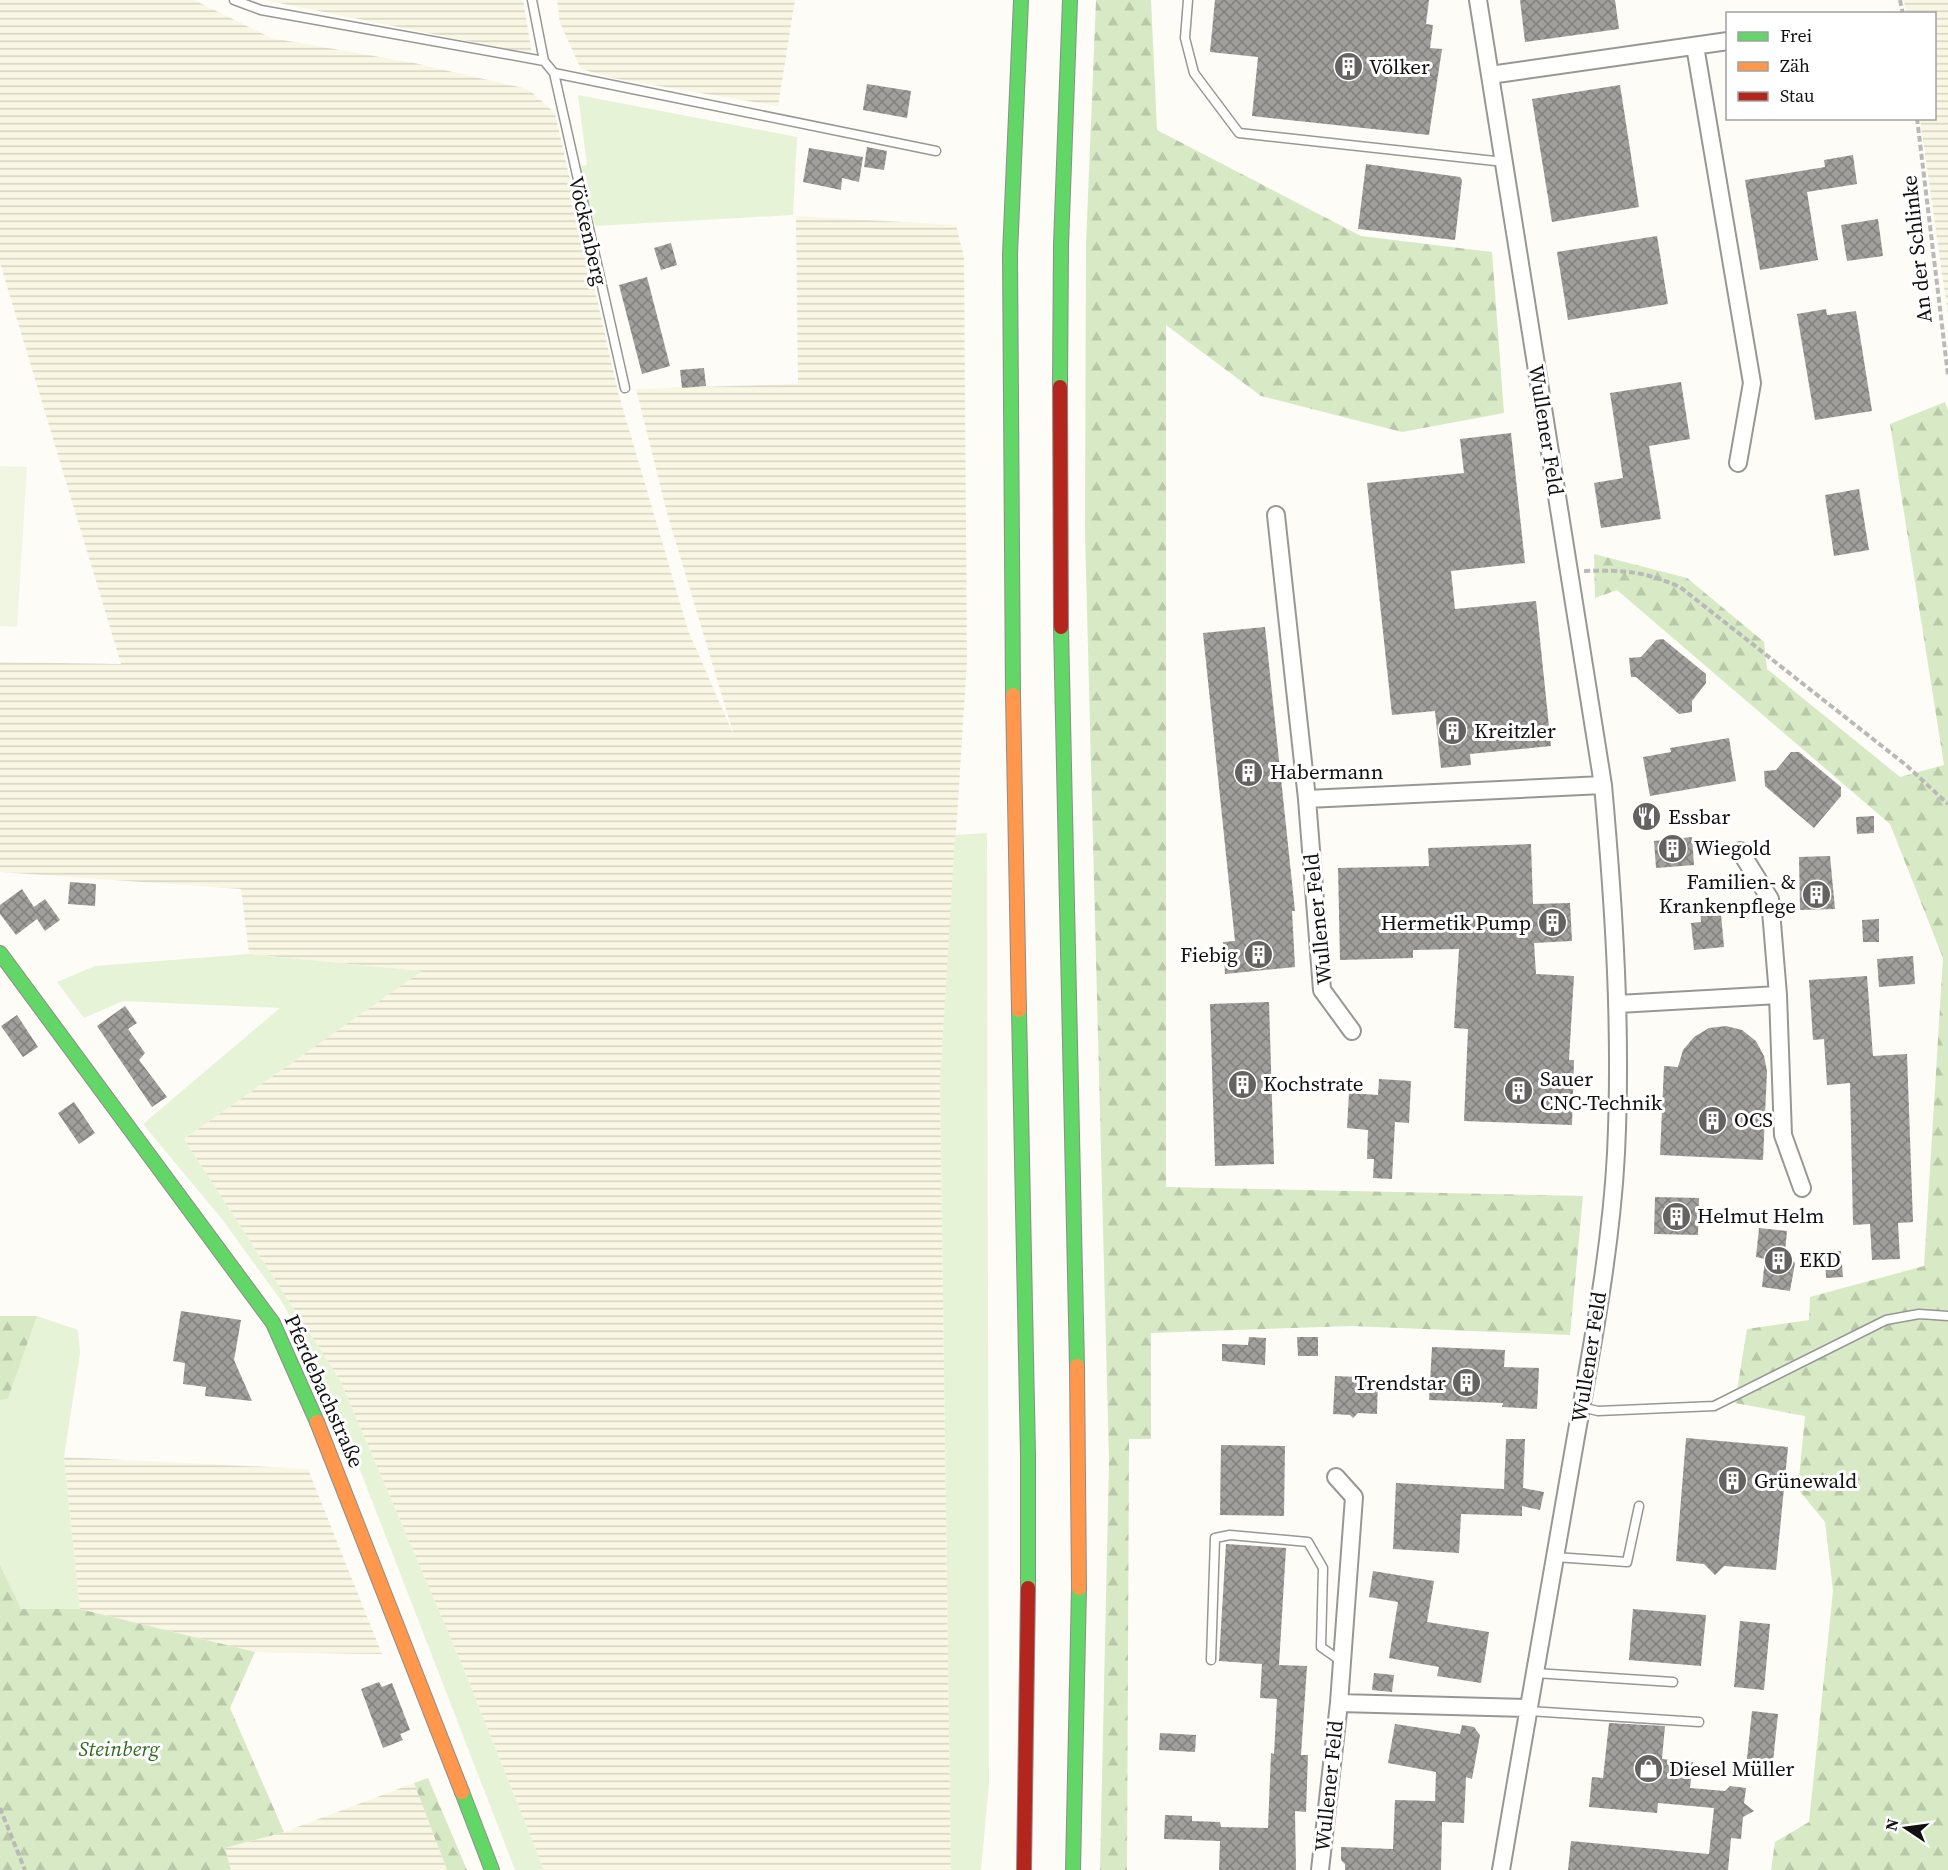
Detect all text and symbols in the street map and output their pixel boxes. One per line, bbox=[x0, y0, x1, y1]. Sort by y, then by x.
legend bbox=[1726, 12, 1936, 120]
text: Frei bbox=[1780, 23, 1812, 48]
building icon: Völker bbox=[1332, 51, 1364, 83]
place label: Völker bbox=[1369, 52, 1430, 81]
text: Zäh bbox=[1780, 53, 1810, 78]
text: Stau bbox=[1780, 83, 1815, 108]
street label: Vöckenberg bbox=[562, 174, 615, 288]
street label: An der Schlinke bbox=[1894, 174, 1939, 324]
street label: Wullener Feld bbox=[1522, 363, 1571, 497]
building icon: Kreitzler bbox=[1437, 715, 1469, 747]
place label: Kreitzler bbox=[1474, 716, 1556, 745]
building icon: Habermann bbox=[1233, 756, 1265, 788]
place label: Habermann bbox=[1270, 757, 1384, 786]
restaurant icon: Essbar bbox=[1631, 801, 1663, 833]
place label: Essbar bbox=[1668, 802, 1730, 831]
building icon: Wiegold bbox=[1657, 832, 1689, 864]
place label: Wiegold bbox=[1694, 833, 1771, 862]
street label: Wullener Feld bbox=[1296, 852, 1339, 986]
place label: Familien- & Krankenpflege bbox=[1659, 867, 1796, 920]
building icon: Familien- & Krankenpflege bbox=[1801, 878, 1833, 910]
building icon: Hermetik Pump bbox=[1536, 907, 1568, 939]
place label: Hermetik Pump bbox=[1381, 908, 1531, 937]
building icon: Fiebig bbox=[1243, 939, 1275, 971]
place label: Fiebig bbox=[1180, 940, 1238, 969]
place label: Sauer CNC-Technik bbox=[1540, 1064, 1663, 1117]
building icon: Kochstrate bbox=[1226, 1068, 1258, 1100]
place label: Kochstrate bbox=[1263, 1069, 1364, 1098]
building icon: Sauer CNC-Technik bbox=[1503, 1075, 1535, 1107]
building icon: OCS bbox=[1697, 1104, 1729, 1136]
place label: OCS bbox=[1734, 1105, 1773, 1134]
building icon: Helmut Helm bbox=[1660, 1200, 1692, 1232]
place label: Helmut Helm bbox=[1697, 1201, 1825, 1230]
building icon: EKD bbox=[1762, 1244, 1794, 1276]
place label: EKD bbox=[1799, 1245, 1841, 1274]
street label: Wullener Feld bbox=[1564, 1289, 1613, 1424]
street label: Pferdebachstraße bbox=[278, 1309, 371, 1472]
building icon: Trendstar bbox=[1451, 1367, 1483, 1399]
place label: Trendstar bbox=[1355, 1368, 1446, 1397]
building icon: Grünewald bbox=[1717, 1465, 1749, 1497]
place label: Grünewald bbox=[1754, 1466, 1857, 1495]
street label: Wullener Feld bbox=[1307, 1719, 1350, 1853]
park label: Steinberg bbox=[79, 1734, 160, 1763]
shop icon: Diesel Müller bbox=[1632, 1753, 1664, 1785]
place label: Diesel Müller bbox=[1669, 1754, 1795, 1783]
north arrow bbox=[1876, 1798, 1936, 1858]
text: N bbox=[1879, 1816, 1903, 1833]

